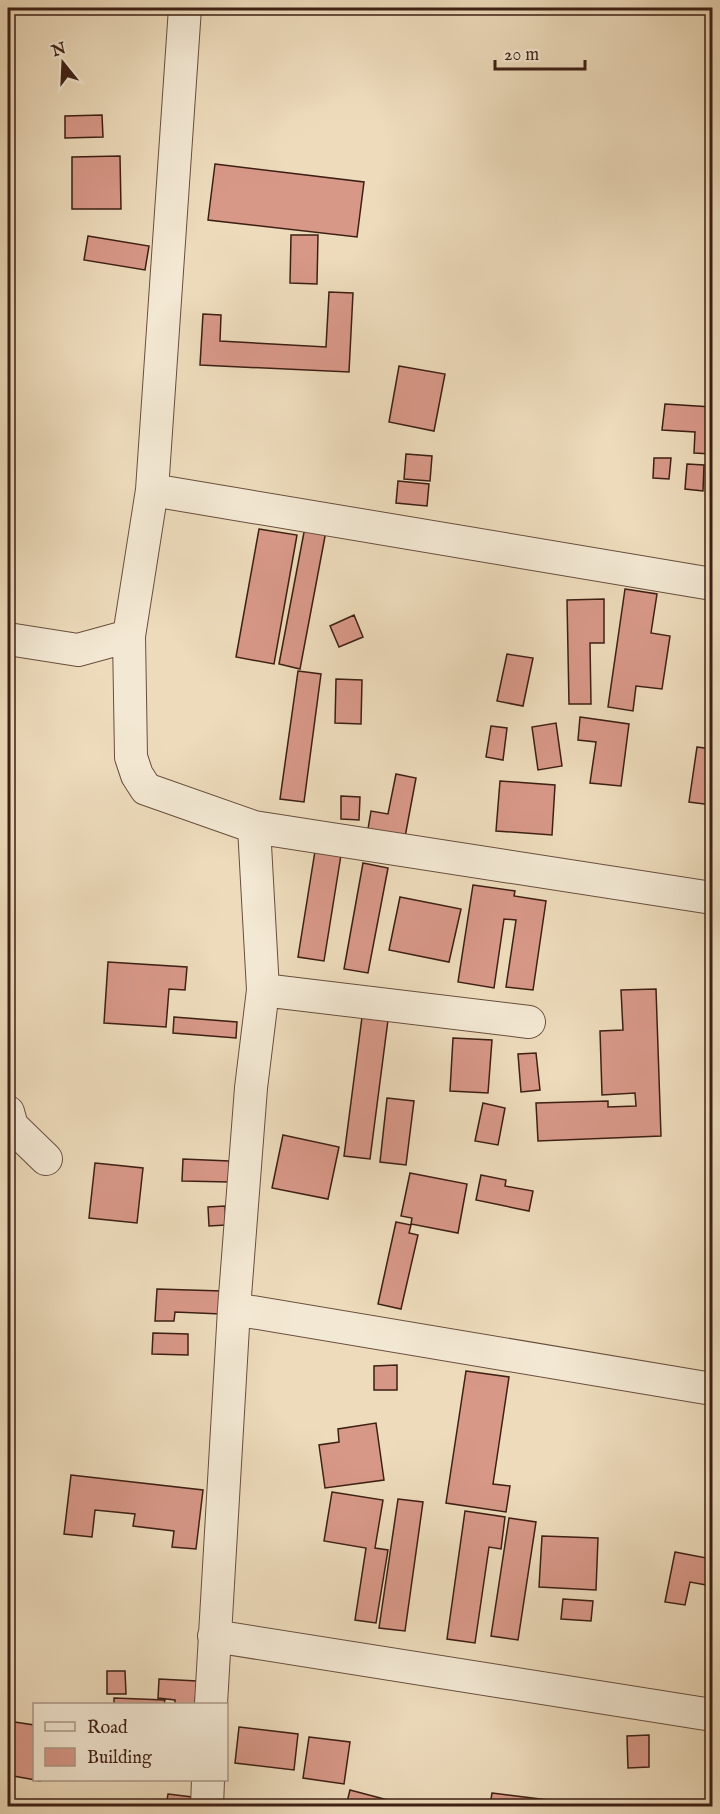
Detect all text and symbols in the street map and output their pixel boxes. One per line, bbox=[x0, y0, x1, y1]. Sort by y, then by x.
north arrow bbox=[33, 33, 93, 93]
scale bar bbox=[495, 33, 585, 71]
text: N bbox=[48, 39, 69, 63]
text: 20 m bbox=[504, 44, 539, 67]
legend bbox=[33, 1703, 228, 1781]
text: Road bbox=[87, 1717, 128, 1740]
text: Building bbox=[87, 1747, 152, 1770]

